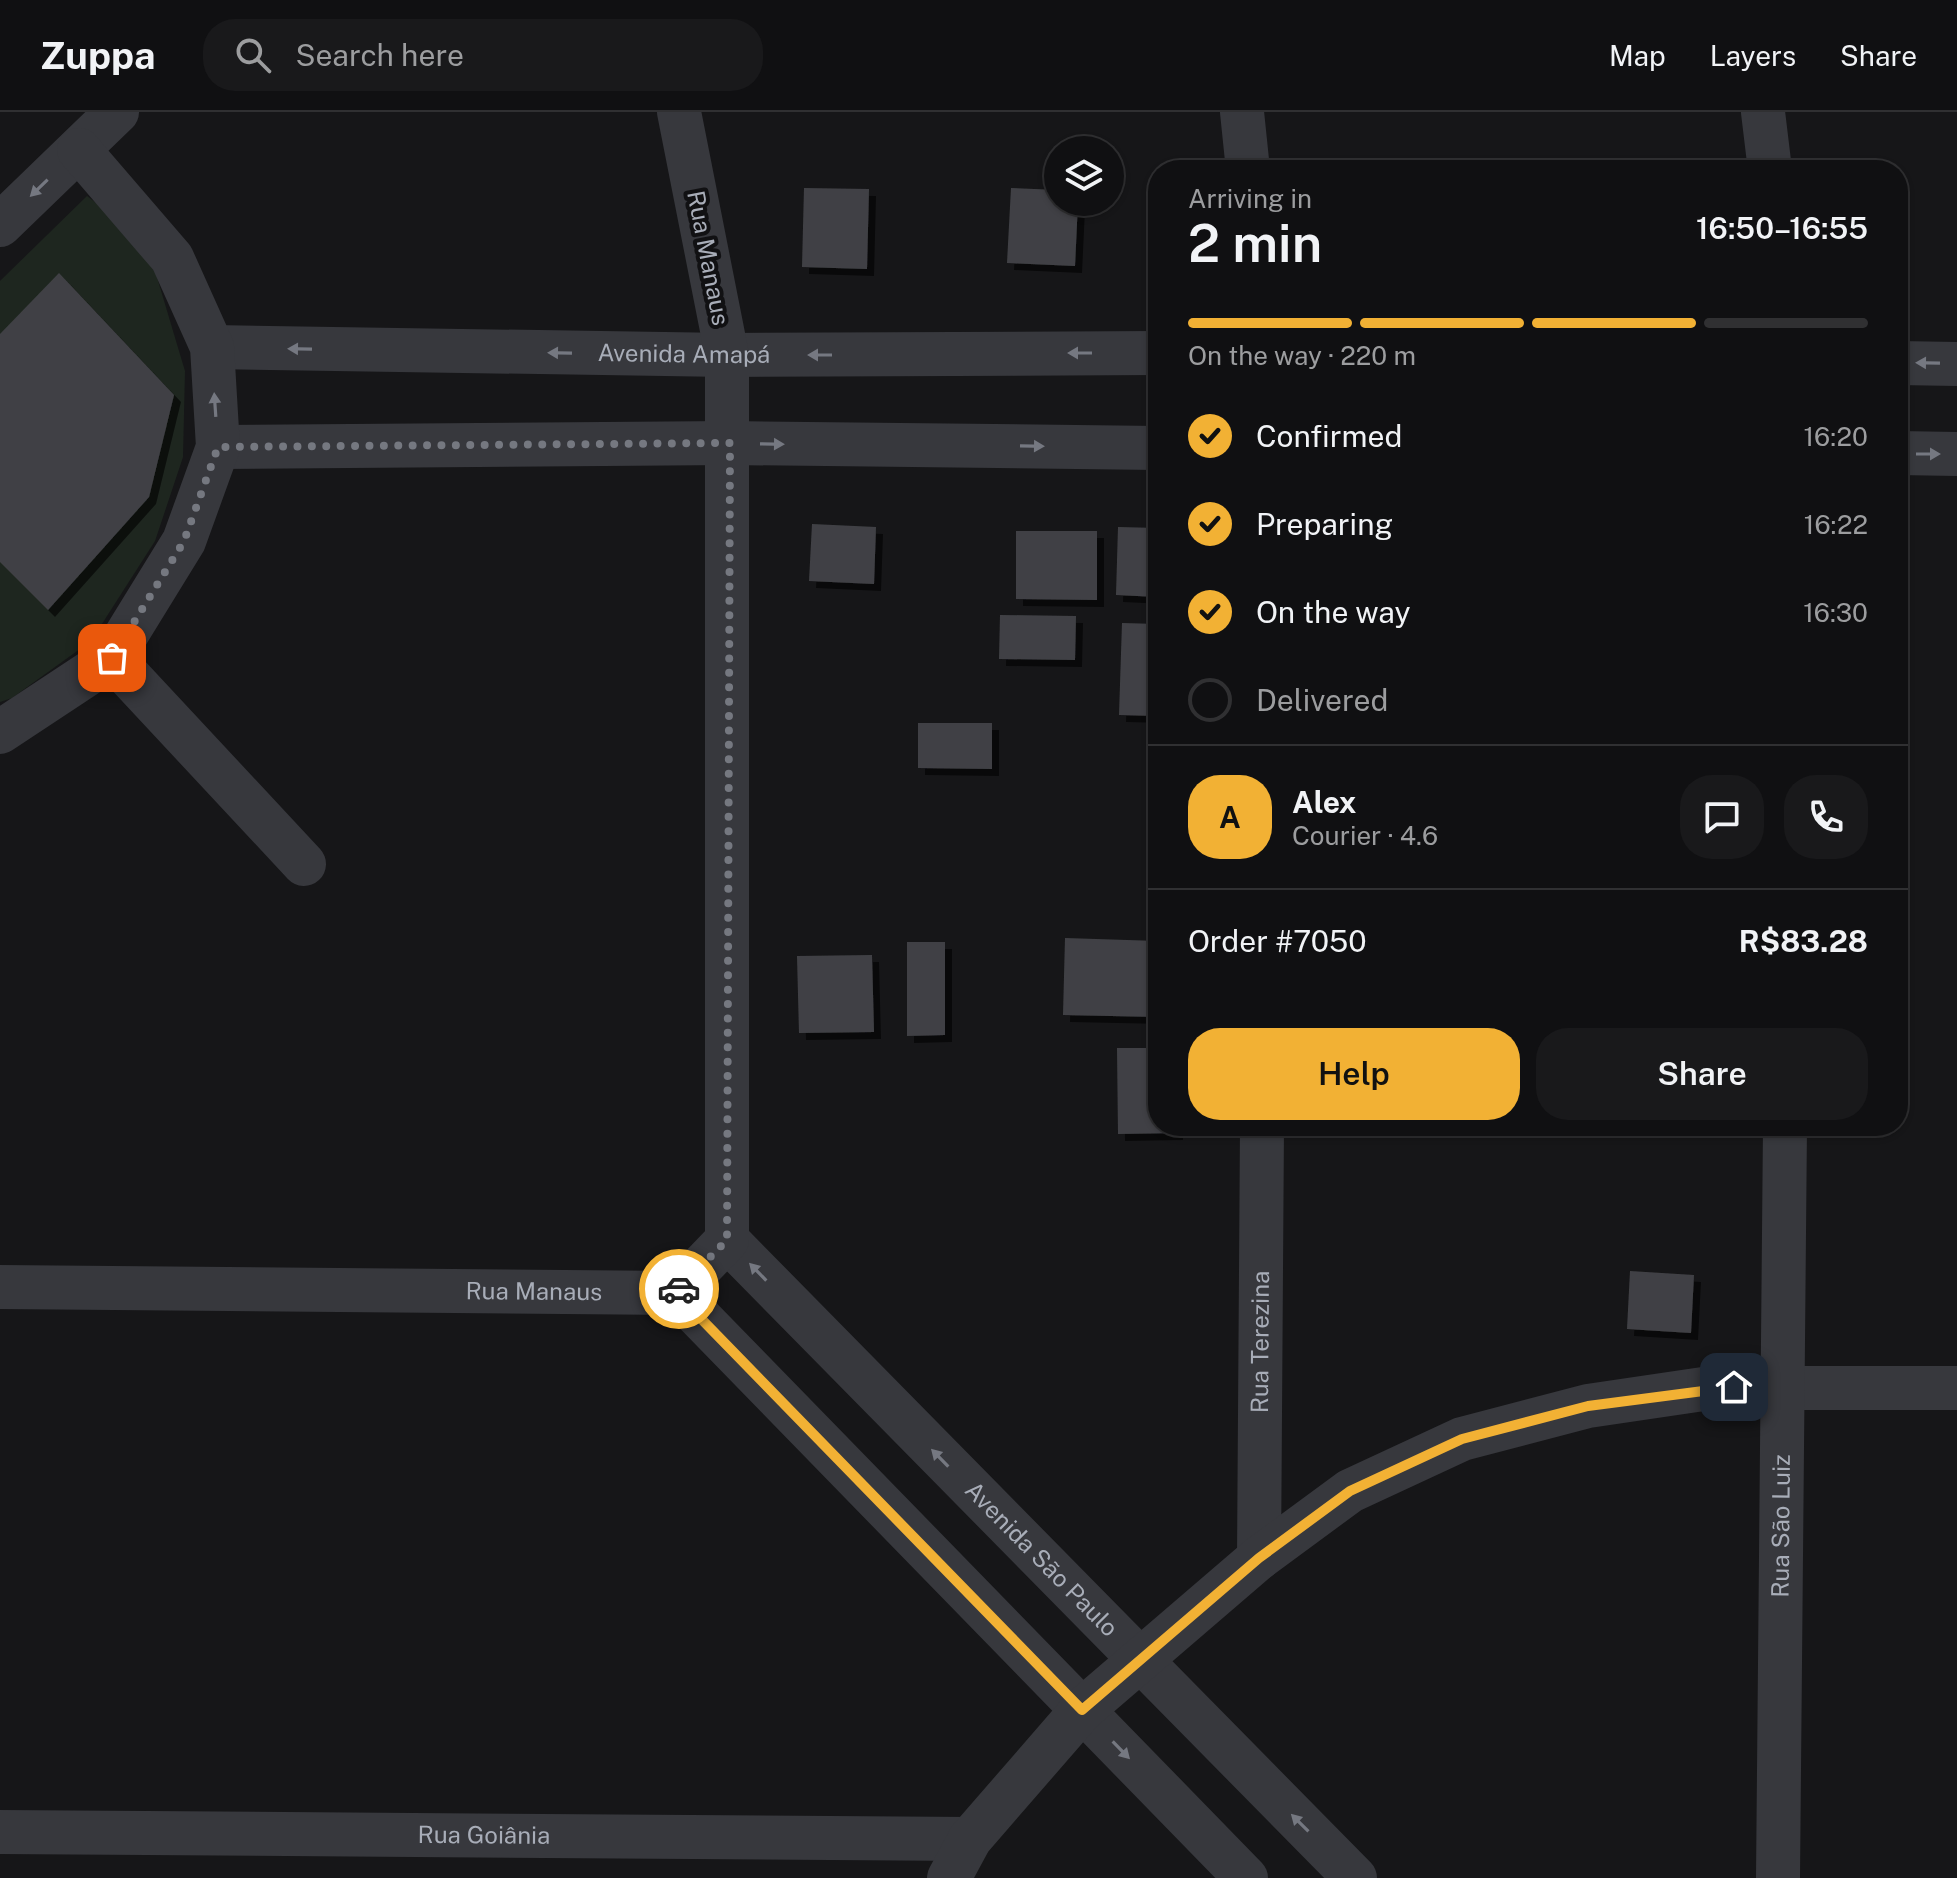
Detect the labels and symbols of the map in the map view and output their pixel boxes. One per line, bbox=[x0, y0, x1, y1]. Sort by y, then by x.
one-way arrow bbox=[30, 178, 49, 196]
street label: Rua Manaus bbox=[682, 188, 736, 328]
street label: Avenida Amapá bbox=[597, 338, 770, 368]
one-way arrow bbox=[287, 343, 312, 355]
one-way arrow bbox=[547, 347, 572, 359]
one-way arrow bbox=[1067, 347, 1092, 359]
one-way arrow bbox=[807, 349, 832, 361]
one-way arrow bbox=[1914, 357, 1940, 370]
one-way arrow bbox=[208, 392, 221, 417]
one-way arrow bbox=[760, 438, 785, 450]
one-way arrow bbox=[1020, 440, 1045, 452]
one-way arrow bbox=[1915, 448, 1941, 460]
pin bbox=[78, 624, 146, 692]
courier bbox=[639, 1249, 719, 1329]
one-way arrow bbox=[749, 1263, 768, 1282]
street label: Rua Terezina bbox=[1245, 1271, 1274, 1413]
street label: Rua Manaus bbox=[465, 1276, 602, 1305]
pin bbox=[1700, 1353, 1768, 1421]
one-way arrow bbox=[932, 1449, 950, 1468]
street label: Rua São Luiz bbox=[1766, 1454, 1795, 1598]
street label: Avenida São Paulo bbox=[960, 1475, 1124, 1642]
one-way arrow bbox=[1111, 1740, 1129, 1759]
one-way arrow bbox=[1291, 1814, 1310, 1832]
street label: Rua Goiânia bbox=[418, 1820, 550, 1849]

